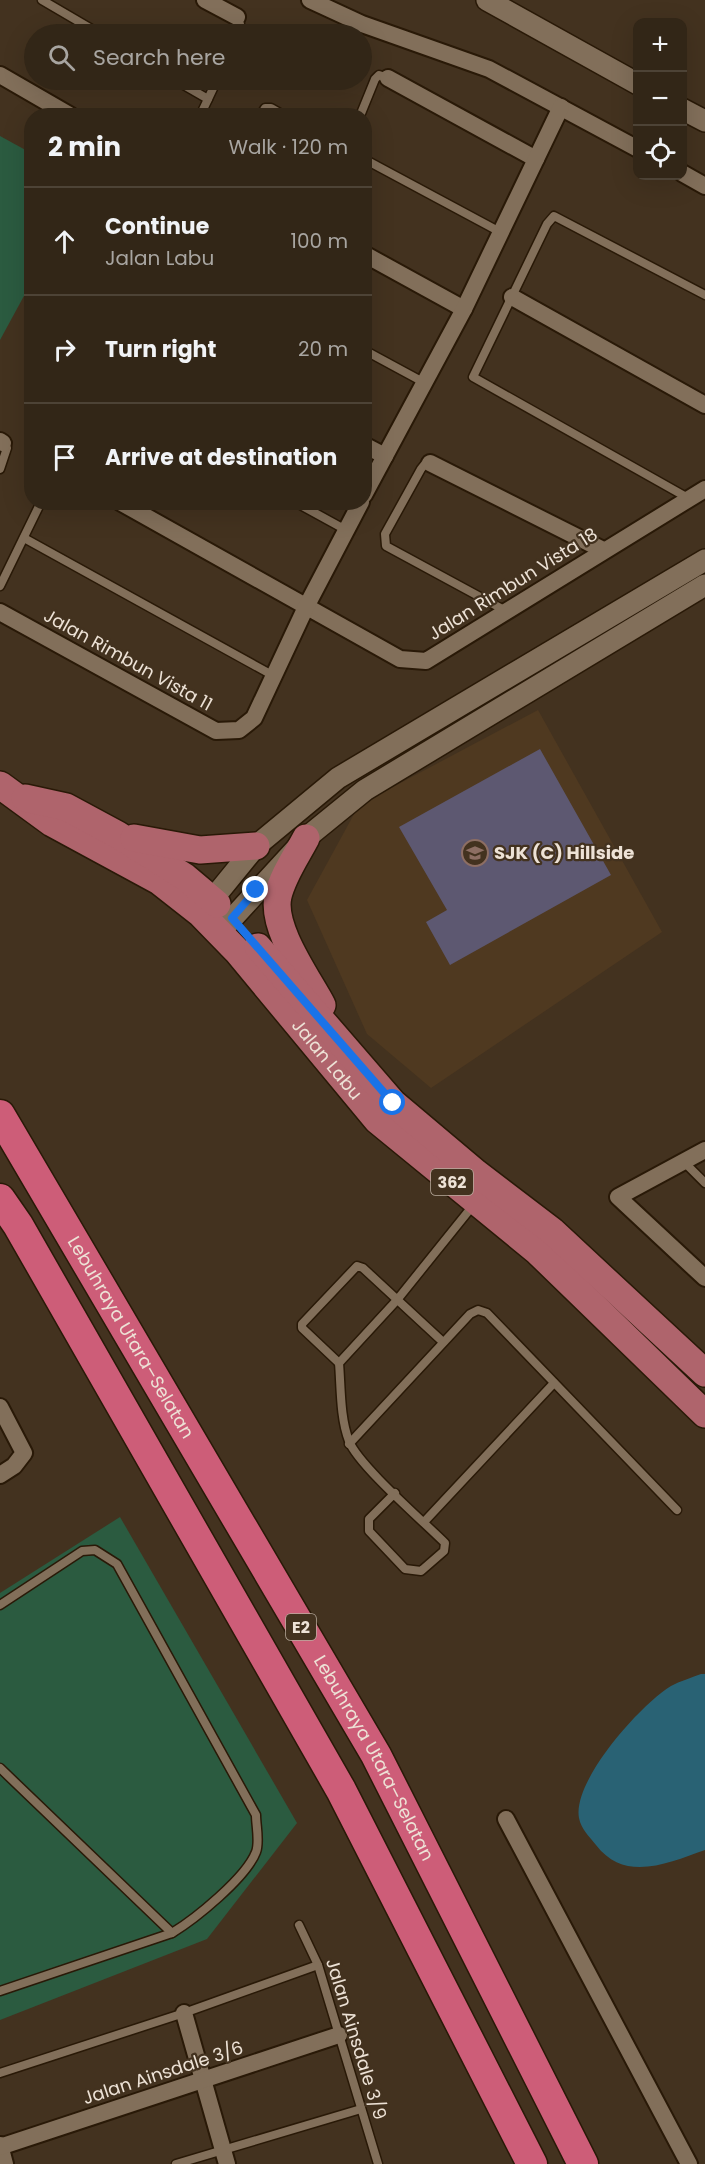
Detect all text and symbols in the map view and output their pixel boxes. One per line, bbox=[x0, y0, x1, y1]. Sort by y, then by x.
map controls bbox=[633, 18, 687, 180]
button: + bbox=[633, 18, 687, 72]
search box bbox=[24, 24, 372, 90]
icon: search bbox=[45, 41, 78, 74]
text: Search here bbox=[93, 42, 226, 73]
button: − bbox=[633, 72, 687, 126]
button: locate bbox=[633, 126, 687, 180]
text: 2 min bbox=[48, 129, 121, 165]
text: Walk · 120 m bbox=[228, 133, 348, 161]
text: Continue bbox=[105, 211, 209, 242]
icon: ahead bbox=[48, 225, 81, 258]
text: 100 m bbox=[291, 227, 348, 255]
text: Jalan Labu bbox=[105, 244, 214, 272]
icon: right bbox=[48, 333, 81, 366]
text: Turn right bbox=[105, 334, 216, 365]
text: 20 m bbox=[298, 335, 348, 363]
icon: arrive bbox=[48, 441, 81, 474]
text: Arrive at destination bbox=[105, 442, 337, 473]
street label: Jalan Rimbun Vista 18 bbox=[423, 521, 602, 646]
street label: Jalan Rimbun Vista 11 bbox=[39, 603, 217, 716]
school or university icon: SJK (C) Hillside bbox=[460, 838, 490, 868]
place label: SJK (C) Hillside bbox=[494, 840, 634, 865]
route end bbox=[242, 876, 268, 902]
street label: Jalan Labu bbox=[286, 1013, 368, 1105]
route start bbox=[379, 1089, 405, 1115]
road number: 362 bbox=[431, 1169, 473, 1195]
street label: Lebuhraya Utara–Selatan bbox=[62, 1231, 200, 1443]
road number: E2 bbox=[286, 1614, 316, 1640]
street label: Lebuhraya Utara–Selatan bbox=[308, 1650, 440, 1865]
street label: Jalan Ainsdale 3/9 bbox=[320, 1955, 393, 2123]
street label: Jalan Ainsdale 3/6 bbox=[79, 2035, 246, 2110]

